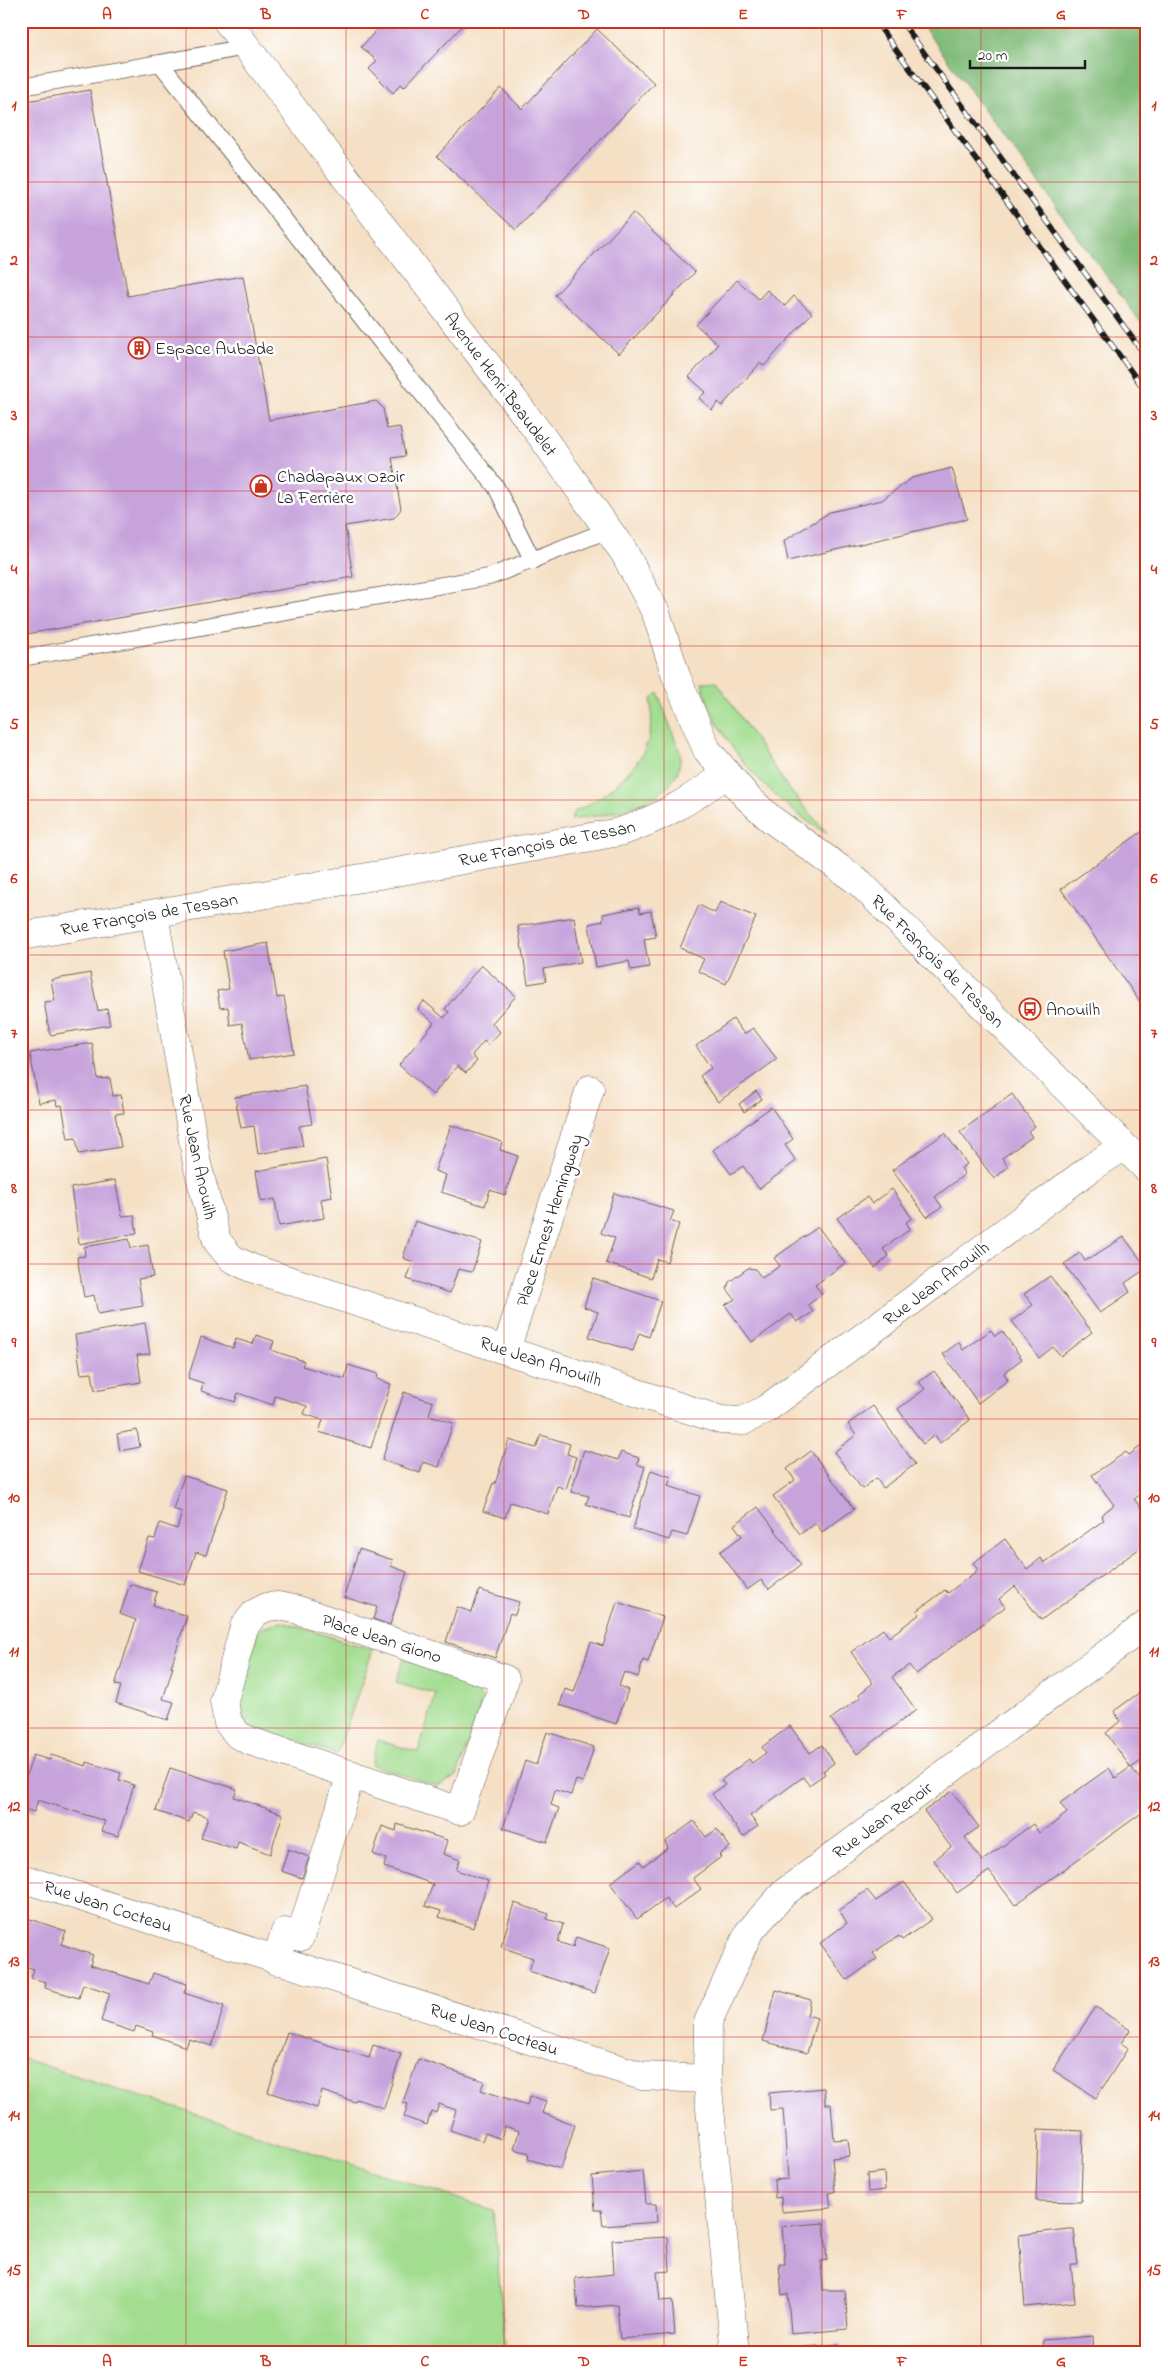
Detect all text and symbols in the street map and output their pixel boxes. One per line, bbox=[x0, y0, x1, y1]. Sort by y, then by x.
text: A bbox=[102, 3, 112, 27]
text: B bbox=[260, 3, 272, 27]
text: C bbox=[421, 3, 430, 27]
text: D bbox=[577, 3, 590, 27]
text: E bbox=[738, 3, 748, 27]
text: F bbox=[896, 3, 908, 27]
text: G bbox=[1056, 3, 1066, 27]
scale bar bbox=[970, 38, 1086, 70]
text: 20 m bbox=[978, 45, 1008, 67]
text: 1 bbox=[11, 94, 17, 118]
text: 1 bbox=[1151, 94, 1157, 118]
text: 2 bbox=[9, 249, 18, 273]
text: 2 bbox=[1149, 249, 1158, 273]
street label: Avenue Henri Beaudelet bbox=[437, 308, 562, 463]
building icon: Espace Aubade bbox=[127, 336, 151, 360]
place label: Espace Aubade bbox=[155, 337, 275, 363]
text: 3 bbox=[10, 404, 18, 428]
text: 3 bbox=[1150, 404, 1158, 428]
place label: Chadapaux Ozoir La Ferrière bbox=[277, 465, 405, 512]
shop icon: Chadapaux Ozoir La Ferrière bbox=[249, 474, 273, 498]
text: 4 bbox=[10, 558, 18, 582]
text: 4 bbox=[1150, 558, 1158, 582]
text: 5 bbox=[9, 713, 19, 737]
text: 5 bbox=[1149, 713, 1159, 737]
street label: Rue François de Tessan bbox=[457, 815, 638, 875]
text: 6 bbox=[9, 867, 18, 891]
text: 6 bbox=[1149, 867, 1158, 891]
street label: Rue François de Tessan bbox=[59, 888, 240, 944]
street label: Rue François de Tessan bbox=[864, 890, 1009, 1035]
bus stop icon: Anouilh bbox=[1018, 997, 1042, 1021]
place label: Anouilh bbox=[1046, 998, 1100, 1024]
text: 7 bbox=[11, 1022, 18, 1046]
text: 7 bbox=[1151, 1022, 1158, 1046]
street label: Rue Jean Anouilh bbox=[170, 1093, 222, 1222]
street label: Place Ernest Hemingway bbox=[511, 1131, 592, 1311]
text: 8 bbox=[10, 1177, 17, 1201]
text: 8 bbox=[1150, 1177, 1157, 1201]
street label: Rue Jean Anouilh bbox=[879, 1236, 996, 1333]
text: 9 bbox=[11, 1331, 17, 1355]
street label: Rue Jean Anouilh bbox=[476, 1331, 605, 1395]
text: 9 bbox=[1151, 1331, 1157, 1355]
text: 10 bbox=[8, 1486, 20, 1510]
text: 10 bbox=[1148, 1486, 1160, 1510]
street label: Place Jean Giono bbox=[318, 1608, 445, 1672]
text: 11 bbox=[9, 1640, 20, 1664]
text: 11 bbox=[1149, 1640, 1160, 1664]
street label: Rue Jean Renoir bbox=[828, 1776, 939, 1867]
text: 12 bbox=[7, 1795, 21, 1819]
text: 12 bbox=[1147, 1795, 1161, 1819]
street label: Rue Jean Cocteau bbox=[40, 1875, 175, 1941]
text: 13 bbox=[8, 1950, 20, 1974]
text: 13 bbox=[1148, 1950, 1160, 1974]
street label: Rue Jean Cocteau bbox=[426, 1998, 561, 2064]
text: 14 bbox=[8, 2104, 20, 2128]
text: 14 bbox=[1148, 2104, 1160, 2128]
text: 15 bbox=[7, 2259, 22, 2283]
text: 15 bbox=[1147, 2259, 1162, 2283]
text: A bbox=[102, 2350, 112, 2374]
text: B bbox=[260, 2350, 272, 2374]
text: C bbox=[421, 2350, 430, 2374]
text: D bbox=[577, 2350, 590, 2374]
text: E bbox=[738, 2350, 748, 2374]
text: F bbox=[896, 2350, 908, 2374]
text: G bbox=[1056, 2350, 1066, 2374]

